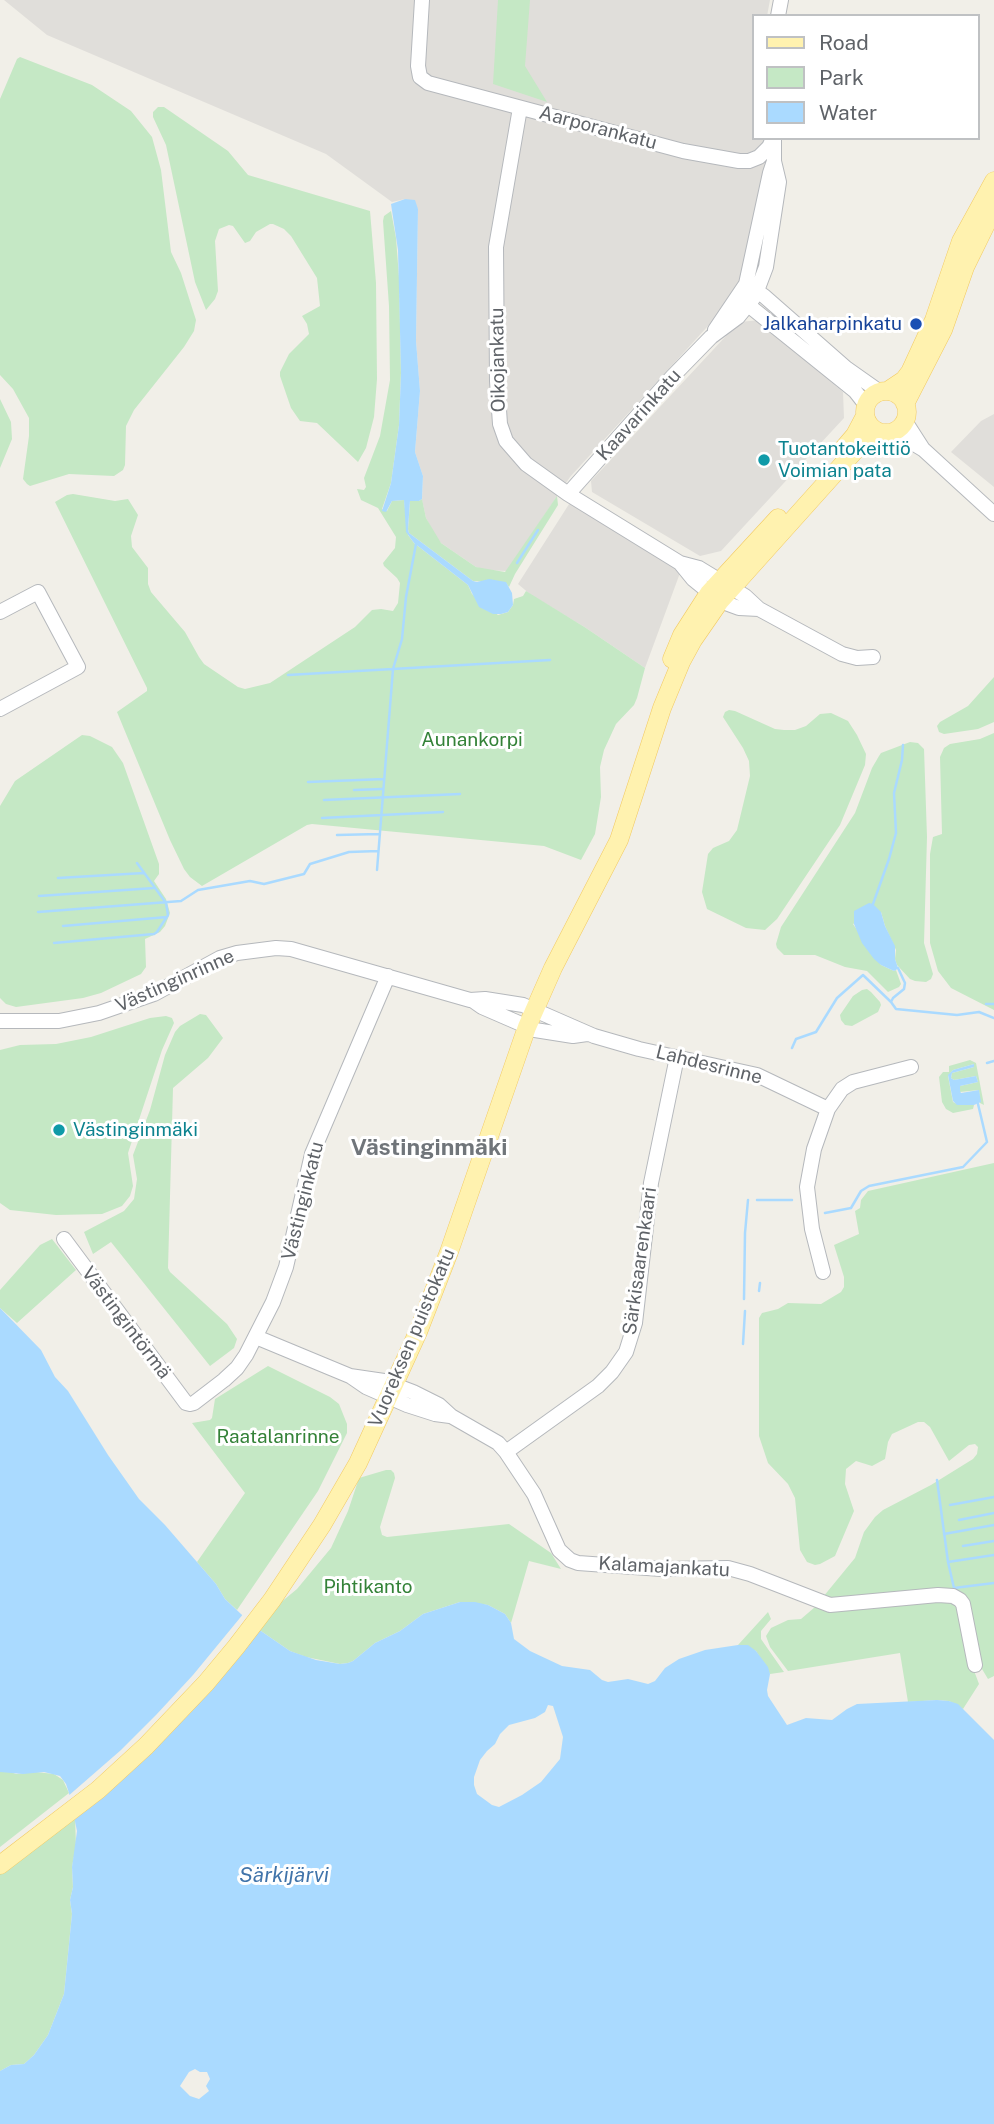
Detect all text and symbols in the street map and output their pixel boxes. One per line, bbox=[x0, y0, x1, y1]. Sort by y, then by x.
legend bbox=[752, 14, 980, 140]
text: Road bbox=[819, 30, 869, 55]
text: Park bbox=[819, 65, 864, 90]
text: Water bbox=[819, 100, 877, 125]
street label: Aarporankatu bbox=[537, 101, 659, 155]
street label: Oikojankatu bbox=[486, 307, 510, 413]
place label: Jalkaharpinkatu bbox=[763, 313, 902, 335]
marker: Jalkaharpinkatu bbox=[908, 316, 924, 332]
street label: Kaavarinkatu bbox=[592, 364, 686, 466]
place label: Tuotantokeittiö Voimian pata bbox=[778, 438, 911, 482]
marker: Tuotantokeittiö Voimian pata bbox=[756, 452, 772, 468]
park label: Aunankorpi bbox=[421, 729, 523, 751]
street label: Västinginrinne bbox=[112, 945, 238, 1017]
street label: Lahdesrinne bbox=[653, 1041, 765, 1089]
place label: Västinginmäki bbox=[73, 1119, 198, 1141]
marker: Västinginmäki bbox=[51, 1122, 67, 1138]
district label: Västinginmäki bbox=[351, 1134, 507, 1162]
street label: Västinginkatu bbox=[277, 1139, 329, 1263]
street label: Särkisaarenkaari bbox=[618, 1186, 662, 1336]
street label: Vuoreksen puistokatu bbox=[364, 1245, 460, 1431]
street label: Västingintörmä bbox=[76, 1262, 176, 1384]
park label: Raatalanrinne bbox=[216, 1426, 340, 1448]
street label: Kalamajankatu bbox=[598, 1552, 730, 1582]
park label: Pihtikanto bbox=[323, 1576, 413, 1598]
water label: Särkijärvi bbox=[239, 1863, 329, 1889]

